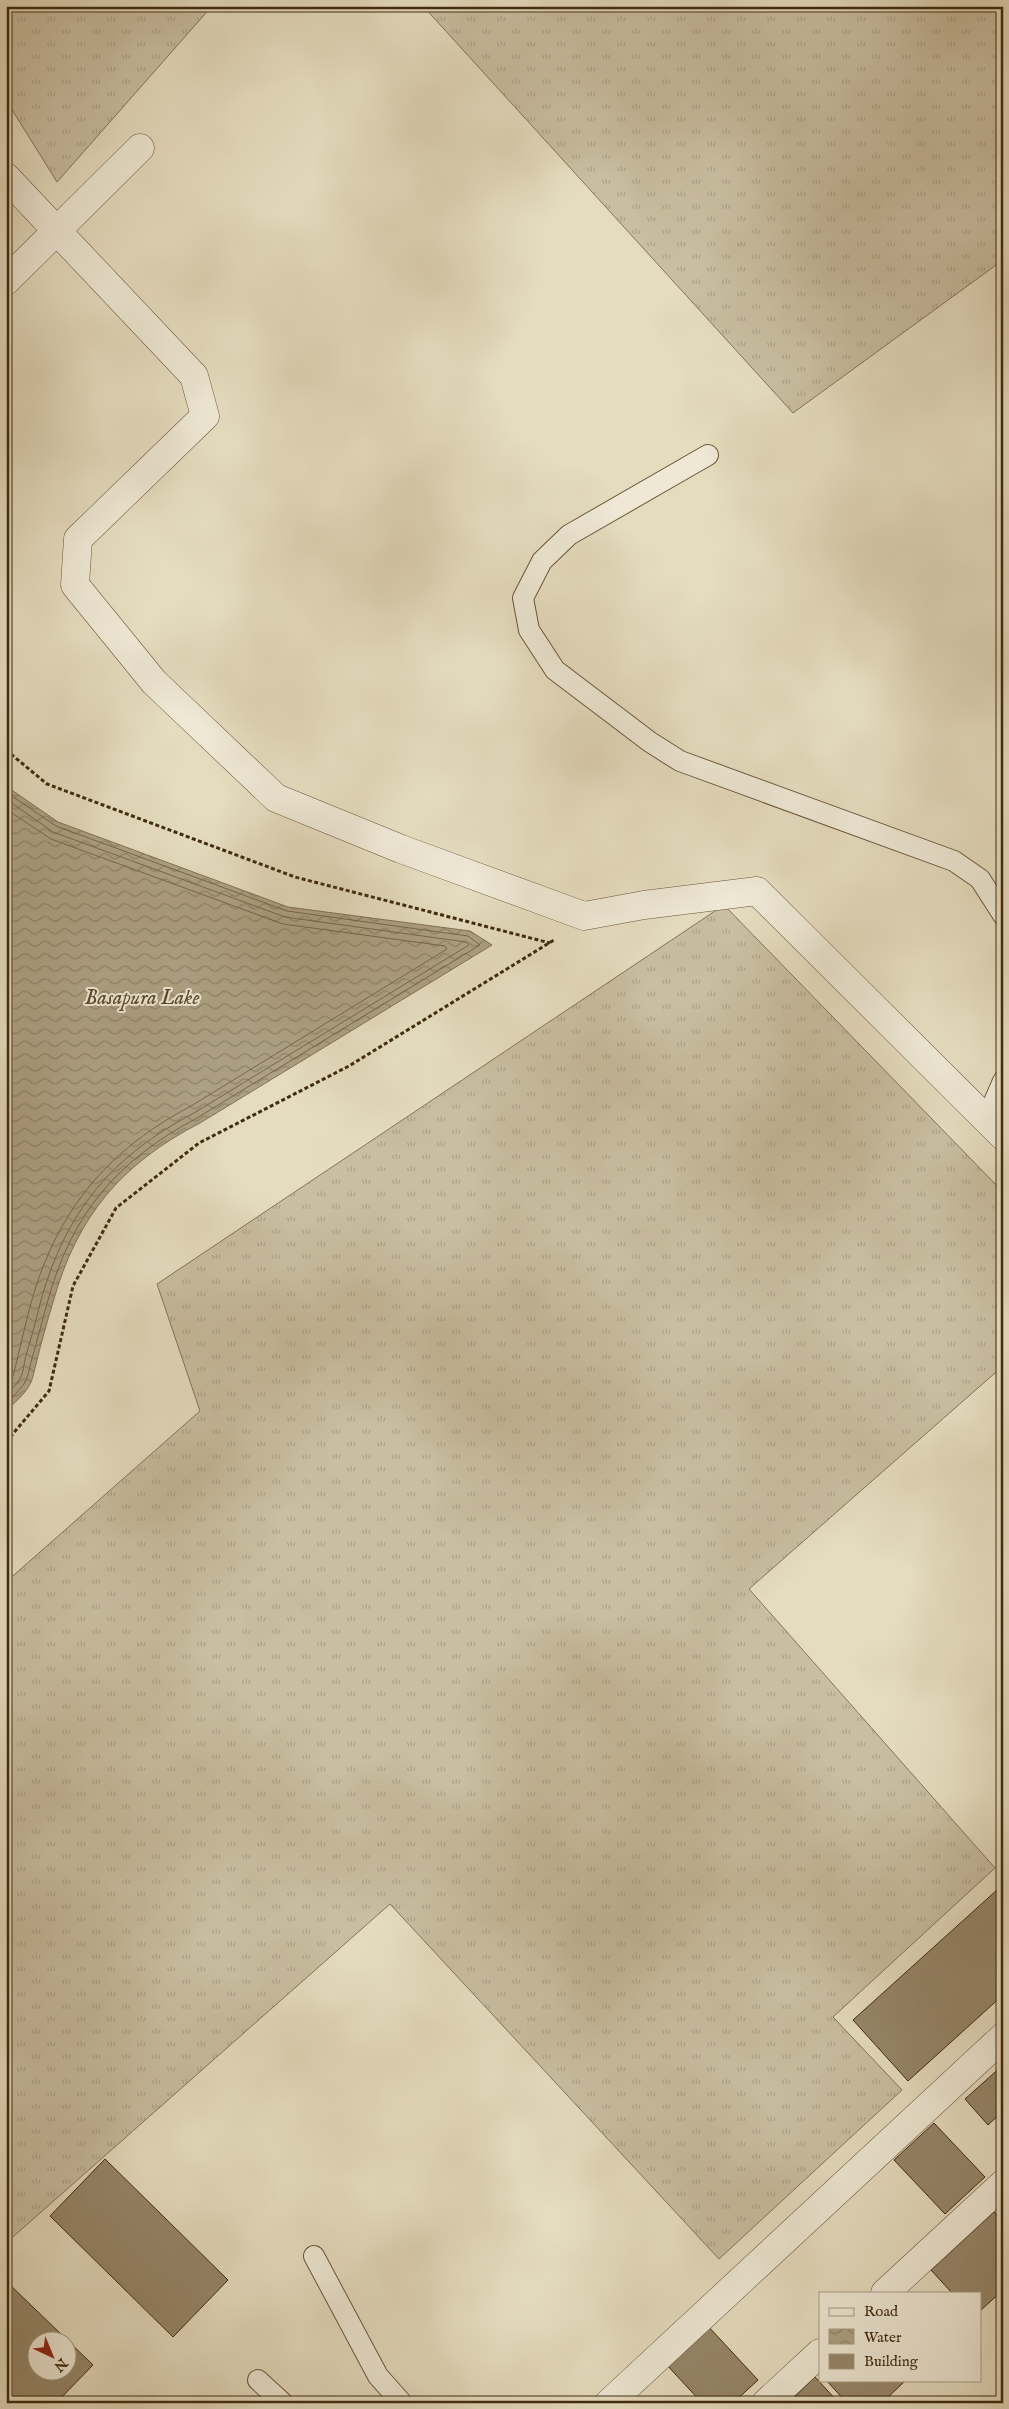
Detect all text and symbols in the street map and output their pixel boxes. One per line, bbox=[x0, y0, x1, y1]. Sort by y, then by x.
water label: Basapura Lake bbox=[84, 985, 200, 1012]
legend bbox=[819, 2292, 982, 2382]
text: Road bbox=[864, 2302, 899, 2321]
text: Water bbox=[864, 2328, 902, 2347]
north arrow bbox=[28, 2332, 78, 2382]
text: Building bbox=[864, 2352, 919, 2371]
text: N bbox=[50, 2353, 72, 2375]

